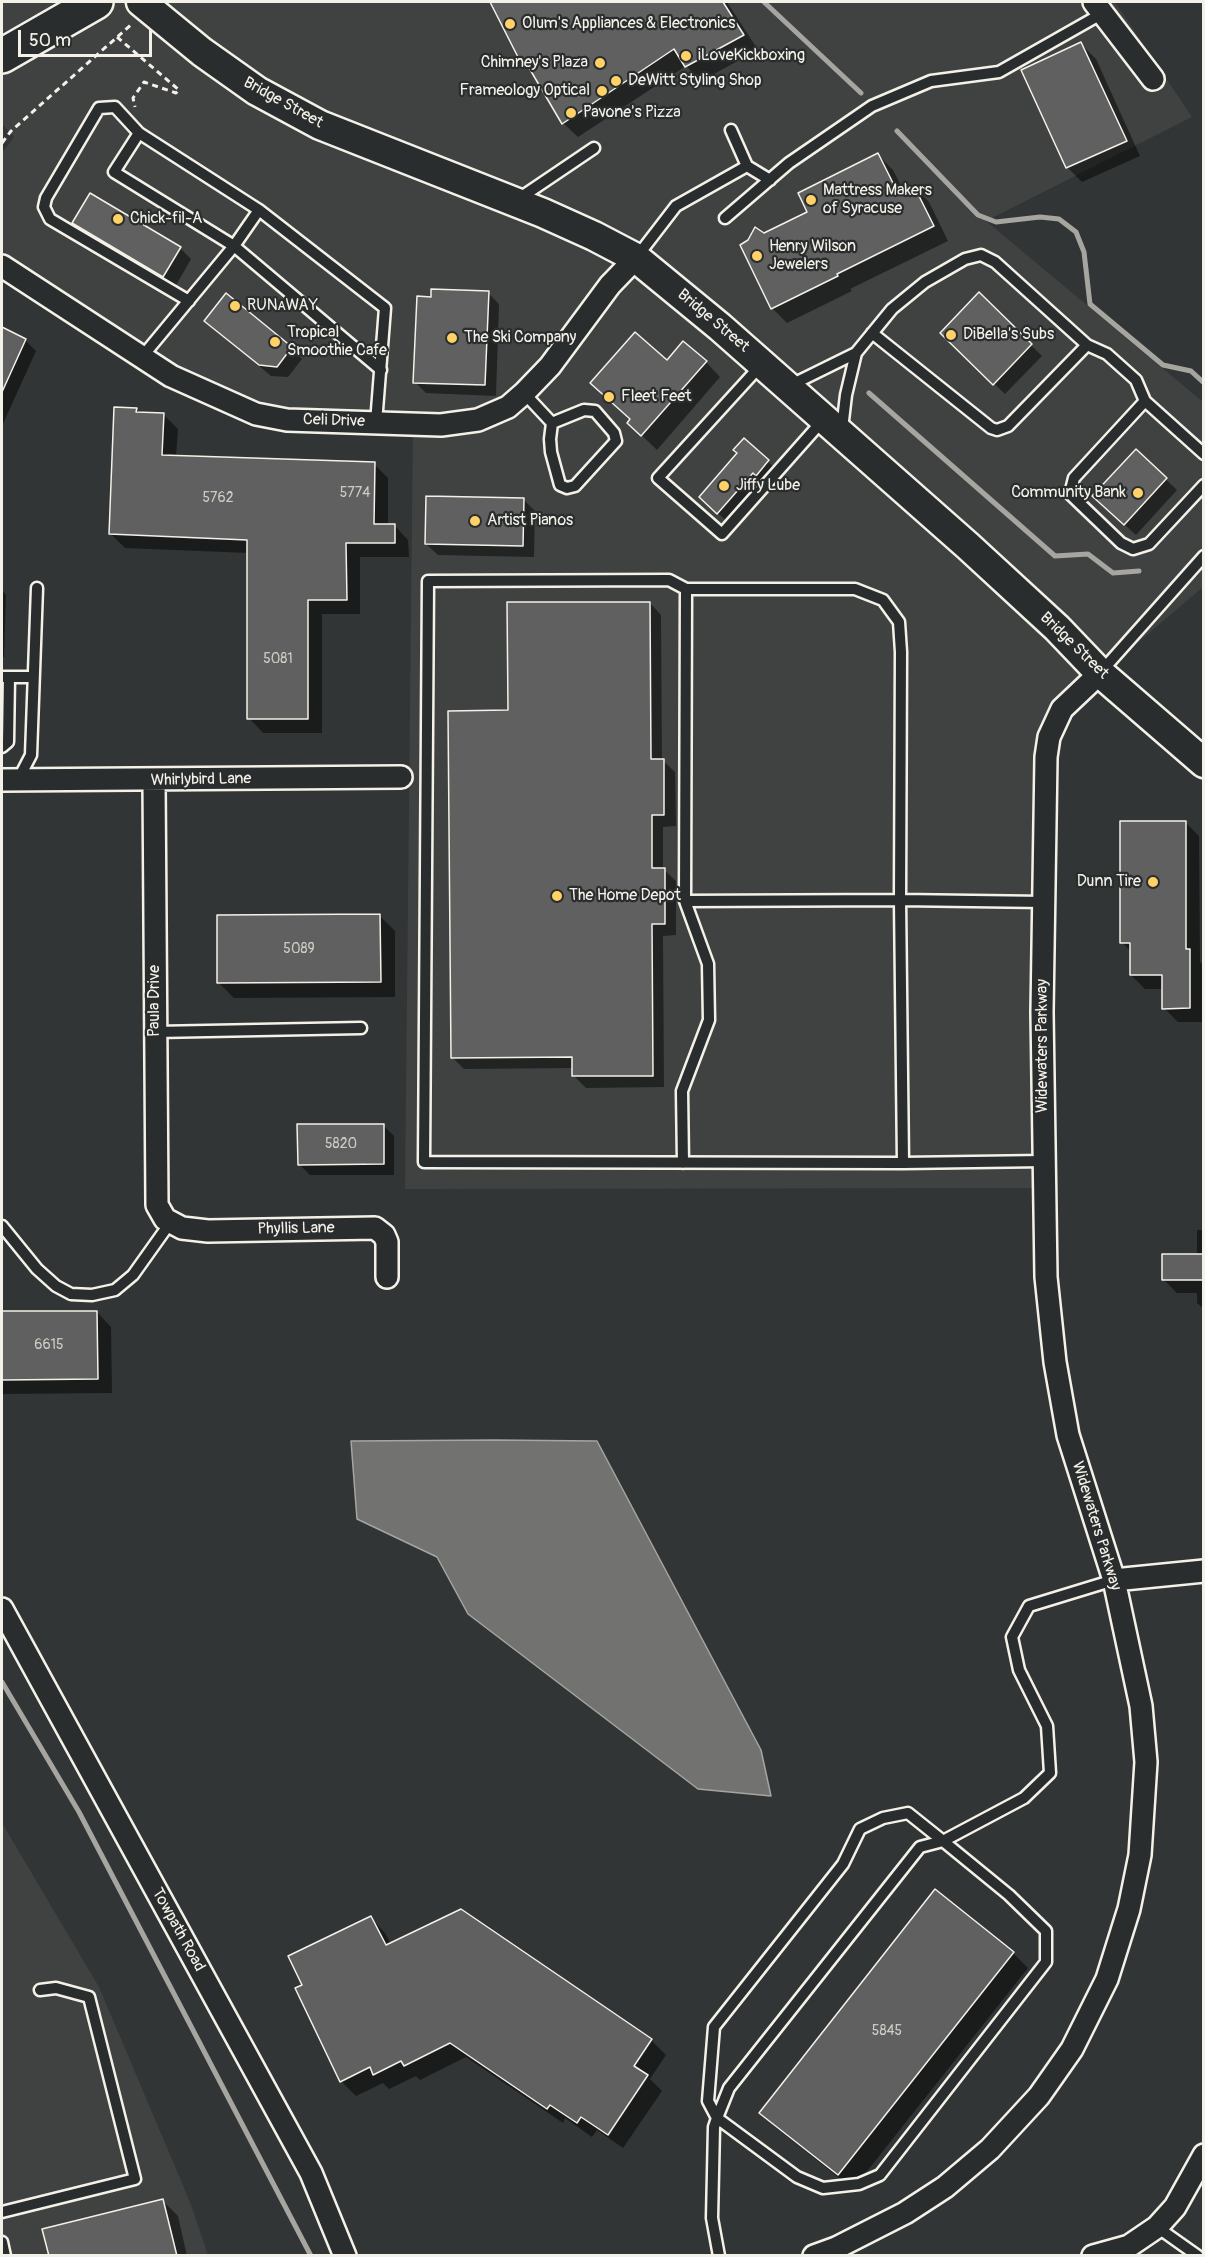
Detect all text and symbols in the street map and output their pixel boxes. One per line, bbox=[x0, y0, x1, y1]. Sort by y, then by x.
place label: Olum's Appliances & Electronics bbox=[522, 14, 735, 34]
marker: Olum's Appliances & Electronics bbox=[503, 17, 517, 31]
scale bar bbox=[21, 18, 154, 56]
text: 50 m bbox=[29, 29, 71, 52]
place label: iLoveKickboxing bbox=[698, 46, 805, 66]
marker: iLoveKickboxing bbox=[679, 49, 693, 63]
place label: Chimney's Plaza bbox=[481, 53, 588, 73]
marker: Chimney's Plaza bbox=[593, 56, 607, 70]
place label: DeWitt Styling Shop bbox=[628, 71, 762, 91]
street label: Bridge Street bbox=[240, 73, 326, 133]
marker: DeWitt Styling Shop bbox=[609, 74, 623, 88]
place label: Frameology Optical bbox=[459, 81, 590, 101]
marker: Frameology Optical bbox=[595, 84, 609, 98]
place label: Pavone's Pizza bbox=[583, 103, 681, 123]
marker: Pavone's Pizza bbox=[564, 106, 578, 120]
place label: Mattress Makers of Syracuse bbox=[823, 181, 932, 219]
marker: Mattress Makers of Syracuse bbox=[804, 193, 818, 207]
place label: Chick-fil-A bbox=[130, 209, 202, 229]
marker: Chick-fil-A bbox=[111, 212, 125, 226]
place label: Henry Wilson Jewelers bbox=[769, 237, 856, 275]
marker: Henry Wilson Jewelers bbox=[750, 249, 764, 263]
street label: Bridge Street bbox=[673, 285, 753, 357]
place label: RUNᴀWAY bbox=[247, 296, 318, 316]
marker: RUNᴀWAY bbox=[228, 299, 242, 313]
place label: Tropical Smoothie Cafe bbox=[287, 323, 387, 361]
place label: DiBella's Subs bbox=[963, 325, 1054, 345]
place label: The Ski Company bbox=[464, 328, 576, 348]
marker: DiBella's Subs bbox=[944, 328, 958, 342]
marker: The Ski Company bbox=[445, 331, 459, 345]
marker: Tropical Smoothie Cafe bbox=[268, 335, 282, 349]
place label: Fleet Feet bbox=[621, 387, 692, 407]
marker: Fleet Feet bbox=[602, 390, 616, 404]
street label: Celi Drive bbox=[303, 410, 365, 432]
place label: Jiffy Lube bbox=[736, 476, 800, 496]
marker: Jiffy Lube bbox=[717, 479, 731, 493]
place label: Community Bank bbox=[1011, 483, 1126, 503]
house number: 5774 bbox=[340, 485, 370, 501]
marker: Community Bank bbox=[1131, 486, 1145, 500]
house number: 5762 bbox=[203, 490, 233, 506]
place label: Artist Pianos bbox=[487, 511, 573, 531]
marker: Artist Pianos bbox=[468, 514, 482, 528]
street label: Bridge Street bbox=[1036, 608, 1112, 684]
house number: 5081 bbox=[263, 651, 293, 667]
street label: Whirlybird Lane bbox=[150, 770, 252, 790]
place label: Dunn Tire bbox=[1077, 872, 1141, 892]
marker: Dunn Tire bbox=[1146, 875, 1160, 889]
place label: The Home Depot bbox=[569, 886, 681, 906]
marker: The Home Depot bbox=[550, 889, 564, 903]
house number: 5089 bbox=[283, 941, 315, 957]
street label: Paula Drive bbox=[145, 965, 165, 1037]
street label: Widewaters Parkway bbox=[1033, 979, 1053, 1113]
house number: 5820 bbox=[325, 1136, 357, 1152]
street label: Phyllis Lane bbox=[257, 1219, 335, 1239]
house number: 6615 bbox=[34, 1337, 64, 1353]
street label: Widewaters Parkway bbox=[1067, 1459, 1125, 1593]
street label: Towpath Road bbox=[147, 1885, 209, 1975]
house number: 5845 bbox=[872, 2023, 902, 2039]

